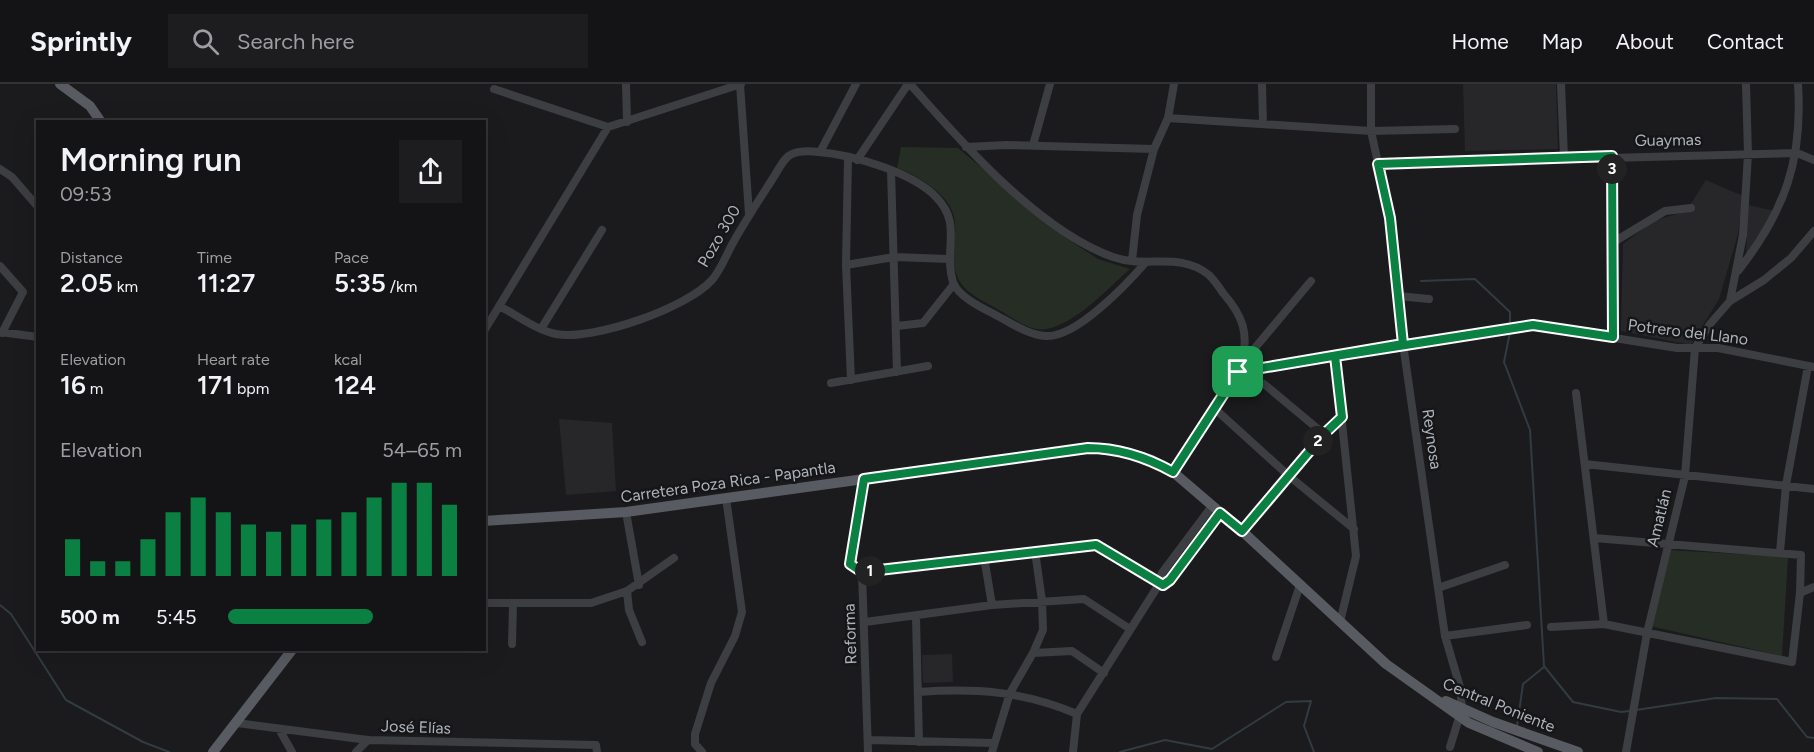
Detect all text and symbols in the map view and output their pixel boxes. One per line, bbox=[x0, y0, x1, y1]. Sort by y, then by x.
search box bbox=[168, 14, 588, 68]
text: Sprintly bbox=[30, 24, 132, 58]
icon: search bbox=[189, 25, 222, 58]
text: Search here bbox=[237, 28, 354, 55]
text: Home bbox=[1452, 29, 1509, 54]
text: Map bbox=[1542, 29, 1583, 54]
text: About bbox=[1616, 29, 1674, 54]
text: Contact bbox=[1707, 29, 1784, 54]
street label: Guaymas bbox=[1634, 130, 1702, 150]
text: Morning run bbox=[60, 140, 242, 179]
button: share bbox=[399, 140, 462, 203]
pin: 3 bbox=[1597, 154, 1627, 184]
text: 3 bbox=[1608, 159, 1616, 178]
text: 09:53 bbox=[60, 182, 112, 206]
street label: Pozo 300 bbox=[694, 202, 744, 270]
text: Distance bbox=[60, 248, 123, 267]
text: Time bbox=[197, 248, 232, 267]
text: Pace bbox=[334, 248, 369, 267]
text: 2.05 bbox=[60, 267, 113, 299]
text: 11:27 bbox=[197, 267, 255, 299]
text: 5:35 bbox=[334, 267, 386, 299]
text: km bbox=[113, 277, 138, 296]
text: /km bbox=[386, 277, 417, 296]
street label: Potrero del Llano bbox=[1627, 315, 1749, 349]
pin bbox=[1212, 346, 1263, 397]
text: Elevation bbox=[60, 350, 126, 369]
text: Heart rate bbox=[197, 350, 270, 369]
text: kcal bbox=[334, 350, 362, 369]
icon: arrive bbox=[1221, 355, 1254, 388]
text: 16 bbox=[60, 369, 86, 401]
text: 171 bbox=[197, 369, 233, 401]
text: 124 bbox=[334, 369, 376, 401]
text: m bbox=[86, 379, 103, 398]
text: bpm bbox=[233, 379, 269, 398]
street label: Reynosa bbox=[1418, 408, 1446, 470]
pin: 2 bbox=[1303, 426, 1333, 456]
text: 2 bbox=[1313, 431, 1323, 450]
text: Elevation bbox=[60, 438, 142, 462]
text: 54–65 m bbox=[382, 438, 462, 462]
street label: Carretera Poza Rica - Papantla bbox=[619, 458, 837, 506]
street label: Amatlán bbox=[1643, 487, 1675, 549]
pin: 1 bbox=[855, 556, 885, 586]
text: 1 bbox=[867, 561, 873, 580]
street label: Reforma bbox=[839, 603, 861, 665]
text: 500 m bbox=[60, 605, 120, 629]
text: 5:45 bbox=[156, 605, 196, 629]
street label: Central Poniente bbox=[1440, 674, 1558, 736]
street label: José Elías bbox=[381, 716, 451, 738]

